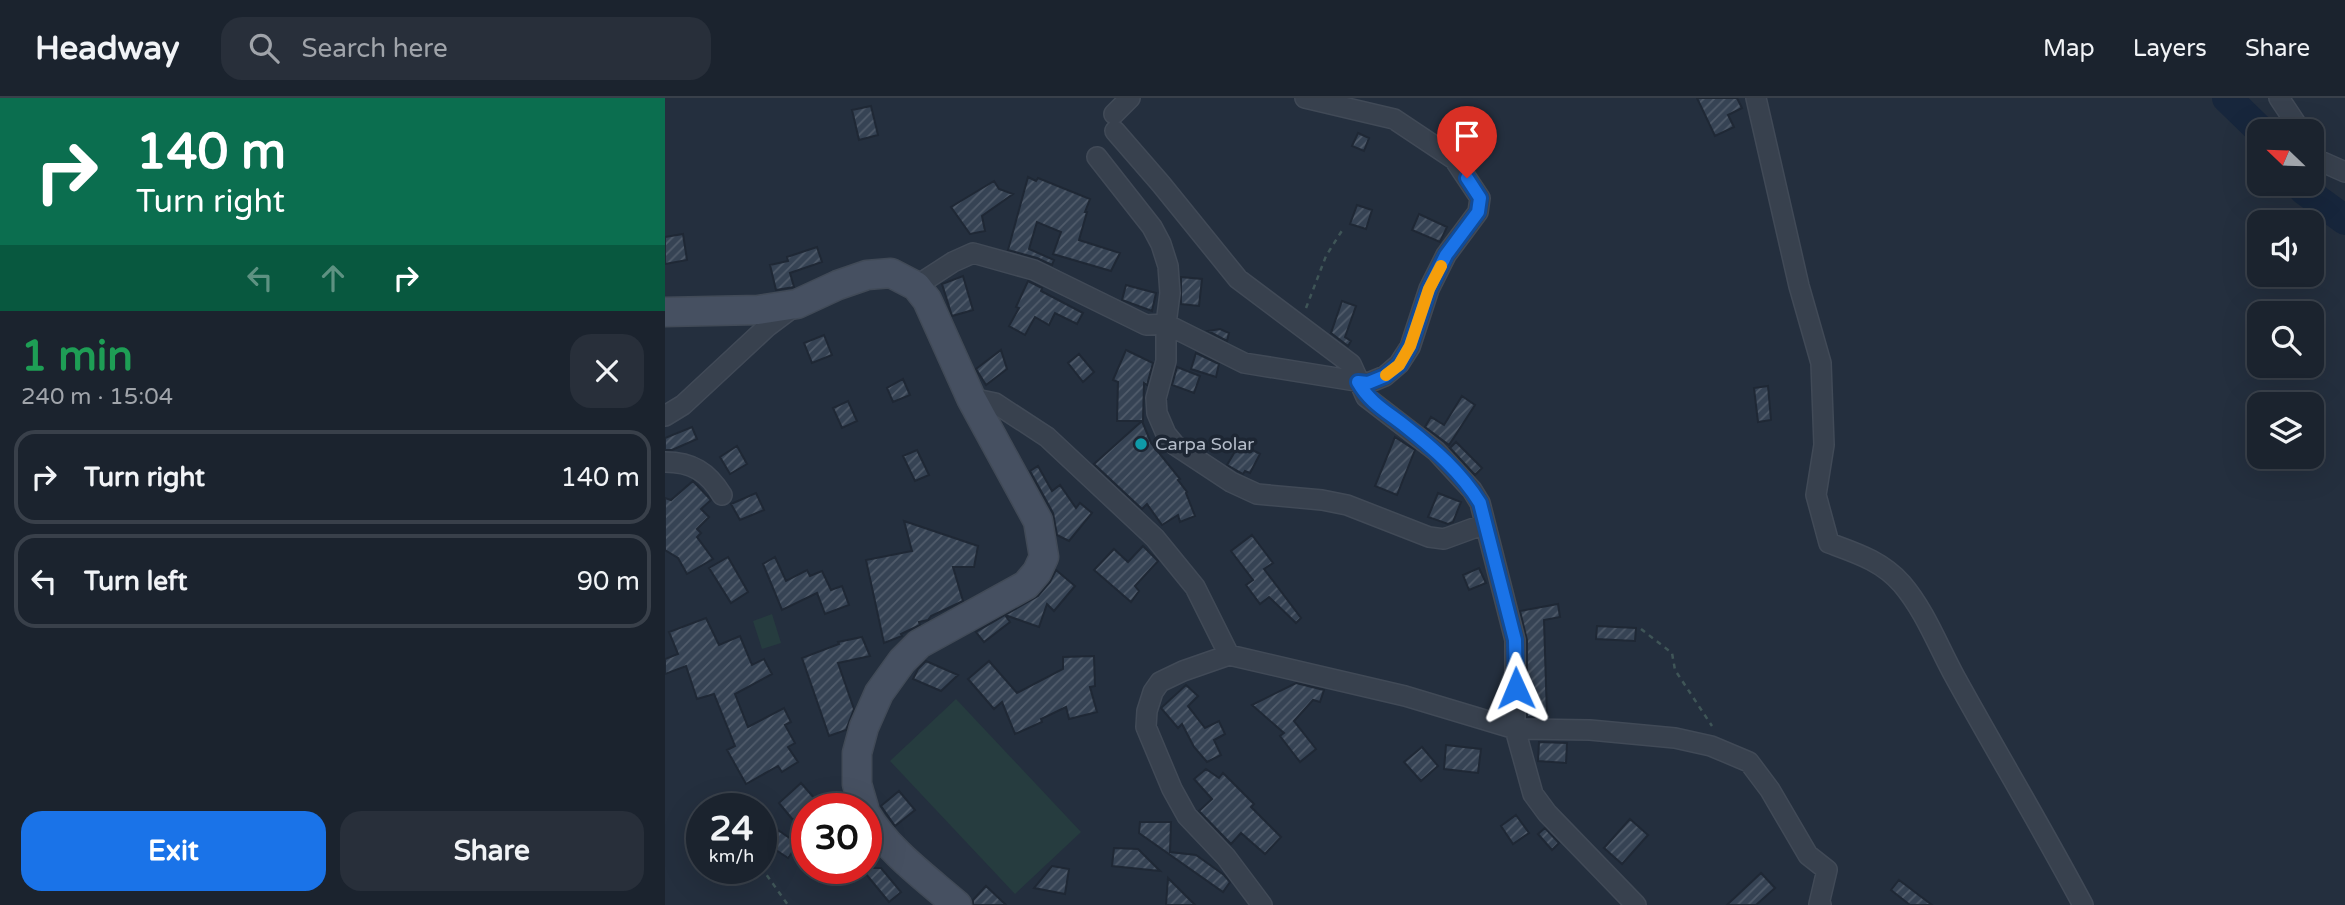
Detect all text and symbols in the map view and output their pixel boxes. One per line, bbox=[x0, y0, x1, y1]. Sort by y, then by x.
search box bbox=[221, 17, 711, 80]
text: Headway bbox=[35, 29, 179, 68]
icon: search bbox=[245, 29, 283, 67]
text: Search here bbox=[301, 33, 448, 64]
text: Map bbox=[2043, 34, 2095, 63]
text: Layers bbox=[2133, 34, 2207, 63]
text: Share bbox=[2245, 34, 2310, 63]
pin bbox=[1437, 106, 1497, 178]
icon: arrive bbox=[1448, 117, 1486, 155]
north arrow bbox=[2247, 119, 2324, 196]
map controls bbox=[2247, 119, 2324, 469]
text: 140 m bbox=[136, 123, 286, 182]
icon: right bbox=[21, 126, 112, 217]
text: Turn right bbox=[136, 183, 285, 221]
button: sound bbox=[2247, 210, 2324, 287]
icon: left bbox=[241, 259, 279, 297]
icon: ahead bbox=[314, 259, 352, 297]
icon: right bbox=[387, 259, 425, 297]
button: search bbox=[2247, 301, 2324, 378]
text: 1 min bbox=[21, 331, 133, 382]
button: close bbox=[570, 334, 644, 408]
text: 240 m · 15:04 bbox=[21, 383, 173, 411]
button: layers bbox=[2247, 392, 2324, 469]
place label: Carpa Solar bbox=[1155, 433, 1254, 455]
marker: Carpa Solar bbox=[1133, 436, 1149, 452]
icon: right bbox=[25, 458, 63, 496]
text: Turn right bbox=[84, 462, 205, 493]
text: 140 m bbox=[560, 462, 640, 493]
icon: left bbox=[25, 562, 63, 600]
text: Turn left bbox=[84, 566, 187, 597]
text: 90 m bbox=[577, 566, 640, 597]
position arrow bbox=[1479, 651, 1553, 725]
speed limit sign: 30 bbox=[791, 793, 882, 884]
text: 24 bbox=[710, 808, 753, 850]
button: Exit bbox=[21, 811, 326, 891]
button: Share bbox=[340, 811, 644, 891]
text: km/h bbox=[709, 845, 754, 867]

